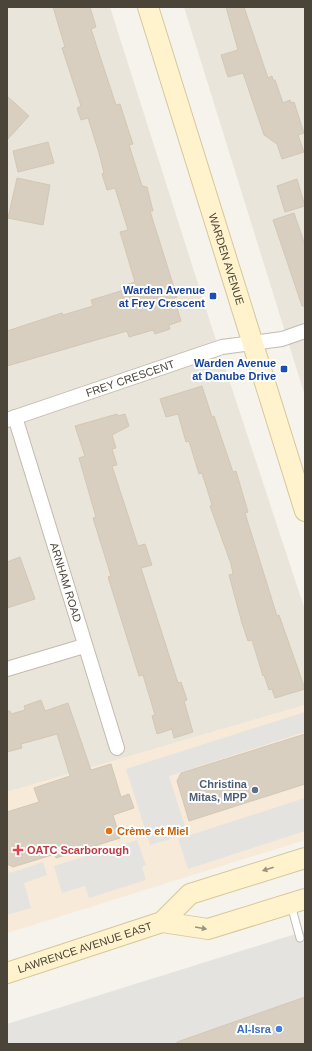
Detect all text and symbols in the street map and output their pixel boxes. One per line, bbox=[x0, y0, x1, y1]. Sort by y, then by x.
street label: WARDEN AVENUE bbox=[207, 212, 246, 306]
place label: Warden Avenue at Frey Crescent bbox=[119, 284, 205, 309]
marker: Warden Avenue at Frey Crescent bbox=[208, 291, 218, 301]
place label: Warden Avenue at Danube Drive bbox=[192, 357, 276, 382]
street label: FREY CRESCENT bbox=[84, 358, 176, 399]
marker: Warden Avenue at Danube Drive bbox=[279, 364, 289, 374]
street label: ARNHAM ROAD bbox=[48, 541, 84, 624]
place label: Christina Mitas, MPP bbox=[189, 778, 248, 803]
marker: Christina Mitas, MPP bbox=[250, 785, 260, 795]
place label: Crème et Miel bbox=[117, 825, 189, 837]
marker: Crème et Miel bbox=[104, 826, 114, 836]
marker: OATC Scarborough bbox=[12, 844, 24, 856]
place label: OATC Scarborough bbox=[27, 844, 129, 856]
one-way arrow bbox=[261, 867, 273, 873]
street label: LAWRENCE AVENUE EAST bbox=[16, 920, 154, 975]
one-way arrow bbox=[195, 925, 207, 931]
place label: Al-Isra bbox=[237, 1023, 272, 1035]
marker: Al-Isra bbox=[274, 1024, 284, 1034]

